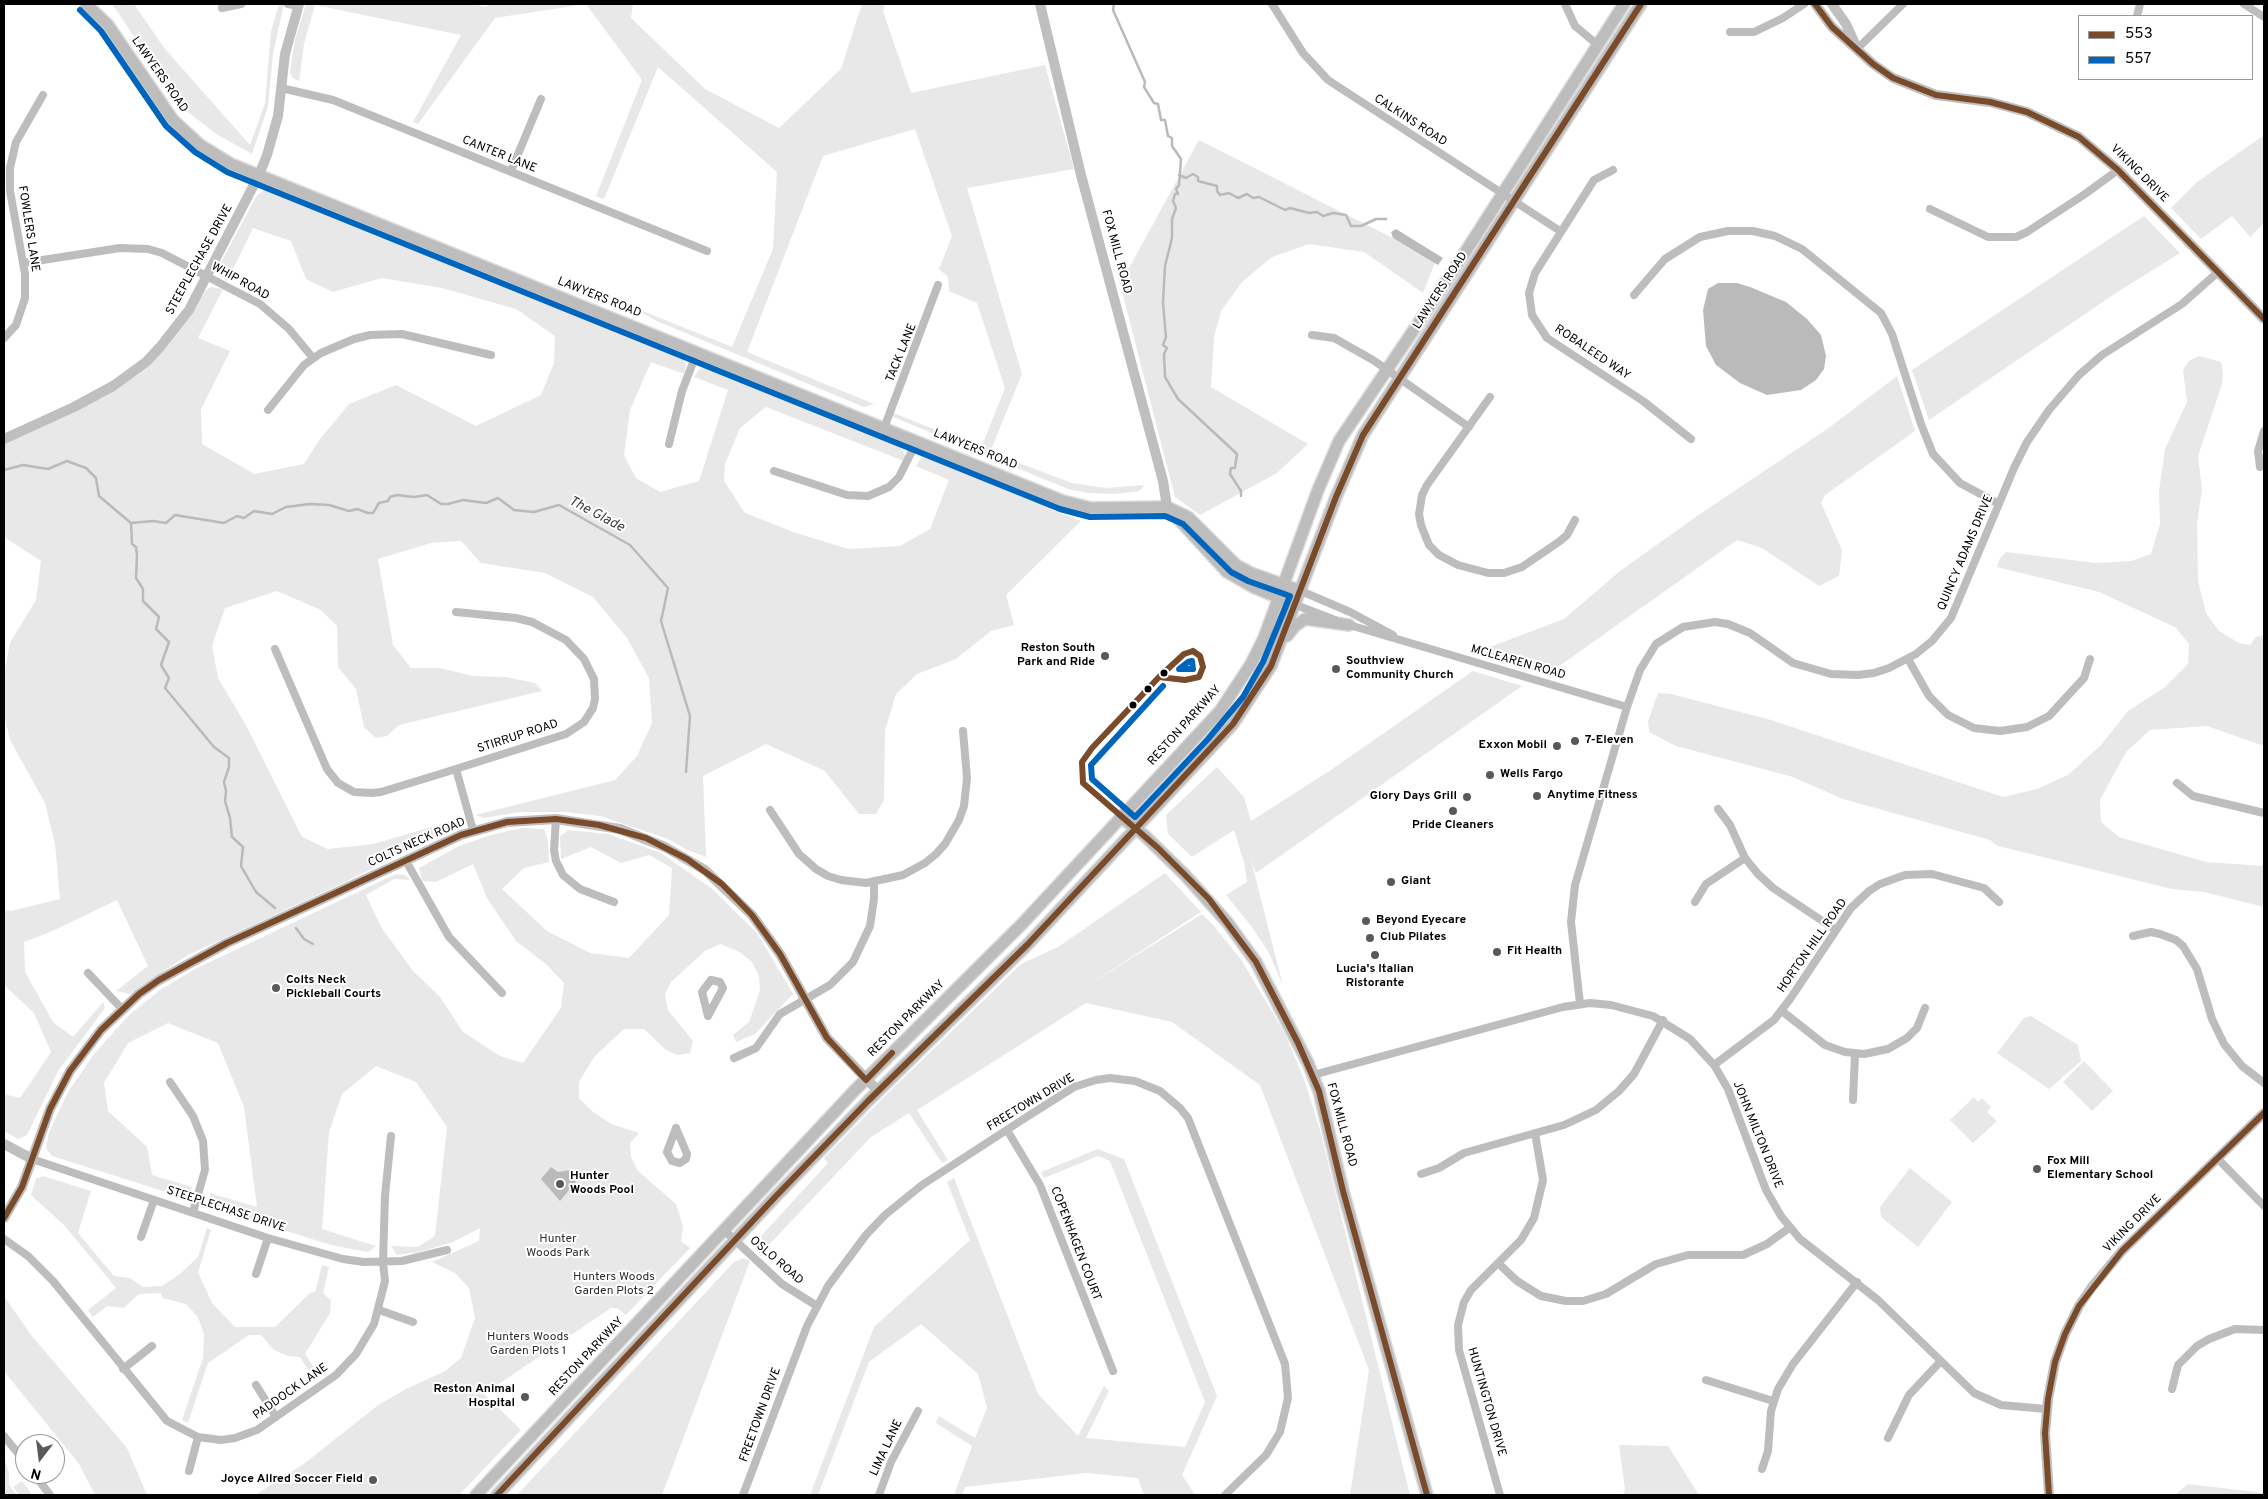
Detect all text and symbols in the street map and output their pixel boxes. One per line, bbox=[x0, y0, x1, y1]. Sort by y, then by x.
legend bbox=[2078, 15, 2253, 80]
text: 553 bbox=[2125, 25, 2153, 44]
street label: LAWYERS ROAD bbox=[128, 34, 190, 116]
text: 557 bbox=[2125, 50, 2151, 69]
street label: CALKINS ROAD bbox=[1371, 92, 1449, 150]
street label: CANTER LANE bbox=[460, 133, 538, 177]
street label: VIKING DRIVE bbox=[2107, 142, 2171, 206]
street label: FOWLERS LANE bbox=[14, 185, 42, 273]
street label: STEEPLECHASE DRIVE bbox=[164, 202, 236, 318]
street label: FOX MILL ROAD bbox=[1098, 208, 1134, 296]
street label: LAWYERS ROAD bbox=[1411, 250, 1471, 332]
street label: WHIP ROAD bbox=[208, 260, 272, 304]
street label: LAWYERS ROAD bbox=[555, 275, 643, 321]
street label: TACK LANE bbox=[884, 322, 920, 384]
street label: ROBALEED WAY bbox=[1551, 322, 1633, 384]
street label: LAWYERS ROAD bbox=[931, 427, 1019, 473]
water label: The Glade bbox=[565, 493, 627, 537]
street label: QUINCY ADAMS DRIVE bbox=[1935, 493, 1997, 613]
place label: Reston South Park and Ride bbox=[1017, 642, 1095, 670]
street label: MCLEAREN ROAD bbox=[1469, 643, 1567, 683]
marker: Reston South Park and Ride bbox=[1099, 650, 1111, 662]
place label: Southview Community Church bbox=[1346, 655, 1453, 683]
marker: Southview Community Church bbox=[1330, 663, 1342, 675]
unlabelled marker bbox=[1159, 668, 1169, 678]
street label: RESTON PARKWAY bbox=[1145, 683, 1225, 769]
unlabelled marker bbox=[1143, 684, 1153, 694]
unlabelled marker bbox=[1128, 700, 1138, 710]
street label: STIRRUP ROAD bbox=[476, 717, 560, 757]
place label: 7-Eleven bbox=[1585, 734, 1634, 748]
marker: 7-Eleven bbox=[1569, 735, 1581, 747]
place label: Exxon Mobil bbox=[1479, 739, 1547, 753]
marker: Exxon Mobil bbox=[1551, 740, 1563, 752]
place label: Wells Fargo bbox=[1500, 768, 1563, 782]
marker: Wells Fargo bbox=[1484, 769, 1496, 781]
place label: Anytime Fitness bbox=[1547, 789, 1638, 803]
place label: Glory Days Grill bbox=[1370, 790, 1457, 804]
marker: Anytime Fitness bbox=[1531, 790, 1543, 802]
marker: Glory Days Grill bbox=[1461, 791, 1473, 803]
marker: Pride Cleaners bbox=[1447, 805, 1459, 817]
street label: COLTS NECK ROAD bbox=[366, 815, 468, 871]
place label: Pride Cleaners bbox=[1412, 819, 1494, 833]
place label: Giant bbox=[1401, 875, 1431, 889]
marker: Giant bbox=[1385, 876, 1397, 888]
street label: HORTON HILL ROAD bbox=[1775, 896, 1851, 996]
place label: Beyond Eyecare bbox=[1376, 914, 1466, 928]
marker: Beyond Eyecare bbox=[1360, 915, 1372, 927]
place label: Club Pilates bbox=[1380, 931, 1446, 945]
marker: Club Pilates bbox=[1364, 932, 1376, 944]
place label: Fit Health bbox=[1507, 945, 1562, 959]
marker: Fit Health bbox=[1491, 946, 1503, 958]
marker: Lucia's Italian Ristorante bbox=[1369, 949, 1381, 961]
place label: Lucia's Italian Ristorante bbox=[1336, 963, 1414, 991]
place label: Colts Neck Pickleball Courts bbox=[286, 974, 381, 1002]
street label: RESTON PARKWAY bbox=[866, 978, 948, 1060]
marker: Colts Neck Pickleball Courts bbox=[270, 982, 282, 994]
street label: FREETOWN DRIVE bbox=[985, 1071, 1077, 1135]
street label: JOHN MILTON DRIVE bbox=[1729, 1079, 1785, 1191]
street label: FOX MILL ROAD bbox=[1323, 1081, 1359, 1169]
place label: Fox Mill Elementary School bbox=[2047, 1155, 2153, 1183]
marker: Fox Mill Elementary School bbox=[2031, 1163, 2043, 1175]
place label: Hunter Woods Pool bbox=[570, 1170, 634, 1198]
marker: Hunter Woods Pool bbox=[554, 1178, 566, 1190]
street label: STEEPLECHASE DRIVE bbox=[165, 1184, 287, 1236]
street label: COPENHAGEN COURT bbox=[1047, 1185, 1103, 1303]
street label: VIKING DRIVE bbox=[2101, 1192, 2165, 1256]
park label: Hunter Woods Park bbox=[526, 1233, 590, 1261]
street label: OSLO ROAD bbox=[746, 1234, 806, 1288]
park label: Hunters Woods Garden Plots 2 bbox=[573, 1271, 655, 1299]
street label: RESTON PARKWAY bbox=[547, 1315, 627, 1399]
park label: Hunters Woods Garden Plots 1 bbox=[487, 1331, 569, 1359]
street label: HUNTINGTON DRIVE bbox=[1464, 1346, 1508, 1458]
street label: PADDOCK LANE bbox=[251, 1361, 331, 1423]
street label: FREETOWN DRIVE bbox=[737, 1366, 785, 1464]
place label: Reston Animal Hospital bbox=[434, 1383, 515, 1411]
marker: Reston Animal Hospital bbox=[519, 1391, 531, 1403]
street label: LIMA LANE bbox=[868, 1417, 906, 1479]
north arrow bbox=[15, 1434, 65, 1484]
text: N bbox=[29, 1463, 43, 1483]
place label: Joyce Allred Soccer Field bbox=[221, 1473, 363, 1487]
marker: Joyce Allred Soccer Field bbox=[367, 1474, 379, 1486]

